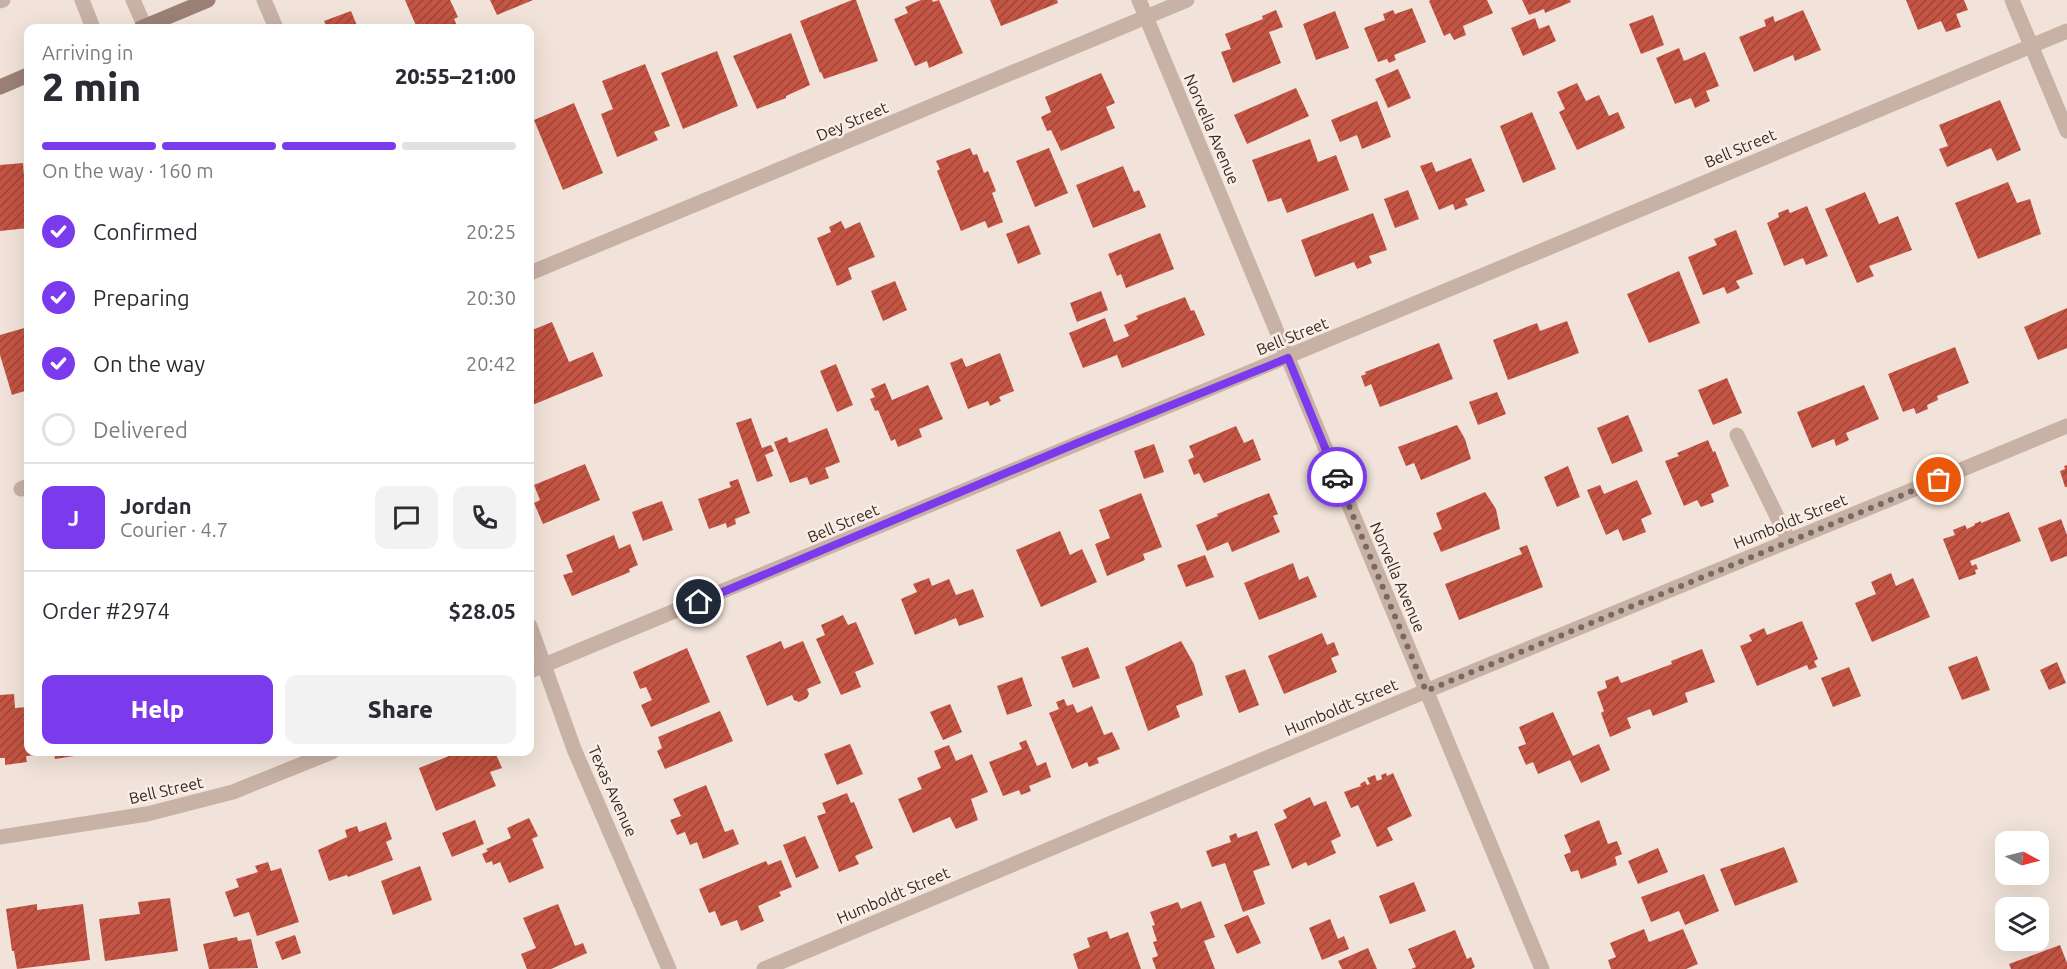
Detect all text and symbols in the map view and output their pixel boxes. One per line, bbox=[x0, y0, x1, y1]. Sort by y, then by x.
text: Arriving in bbox=[42, 41, 133, 64]
text: 20:55–21:00 bbox=[395, 63, 516, 88]
text: 2 min bbox=[42, 65, 141, 108]
street label: Norvella Avenue bbox=[1181, 71, 1243, 187]
street label: Dey Street bbox=[813, 98, 891, 144]
street label: Bell Street bbox=[1702, 125, 1779, 171]
text: On the way · 160 m bbox=[42, 159, 214, 182]
icon: check bbox=[42, 215, 75, 248]
text: Confirmed bbox=[93, 219, 198, 244]
text: 20:25 bbox=[466, 220, 516, 243]
icon: check bbox=[42, 281, 75, 314]
text: Preparing bbox=[93, 285, 190, 310]
text: 20:30 bbox=[466, 286, 516, 309]
street label: Bell Street bbox=[1254, 313, 1331, 359]
icon: check bbox=[42, 347, 75, 380]
text: On the way bbox=[93, 351, 205, 376]
text: 20:42 bbox=[466, 352, 516, 375]
text: Delivered bbox=[93, 417, 188, 442]
courier bbox=[1307, 447, 1367, 507]
pin bbox=[1913, 454, 1964, 505]
icon: car bbox=[1321, 461, 1354, 494]
icon: bag bbox=[1922, 463, 1955, 496]
button: chat bbox=[375, 486, 438, 549]
button: phone bbox=[453, 486, 516, 549]
street label: Humboldt Street bbox=[1731, 490, 1850, 552]
text: Jordan bbox=[120, 493, 192, 518]
street label: Bell Street bbox=[805, 500, 882, 546]
text: J bbox=[68, 505, 79, 530]
text: Courier · 4.7 bbox=[120, 518, 228, 541]
street label: Norvella Avenue bbox=[1367, 519, 1429, 635]
pin bbox=[673, 576, 724, 627]
icon: home bbox=[682, 585, 715, 618]
text: Order #2974 bbox=[42, 598, 170, 623]
text: $28.05 bbox=[449, 598, 516, 623]
button: Help bbox=[42, 675, 273, 744]
button: Share bbox=[285, 675, 516, 744]
street label: Humboldt Street bbox=[1282, 675, 1401, 739]
street label: Texas Avenue bbox=[585, 743, 641, 839]
street label: Bell Street bbox=[127, 773, 206, 807]
north arrow bbox=[1995, 831, 2049, 885]
map controls bbox=[1995, 831, 2049, 951]
street label: Humboldt Street bbox=[834, 863, 953, 927]
button: layers bbox=[1995, 897, 2049, 951]

